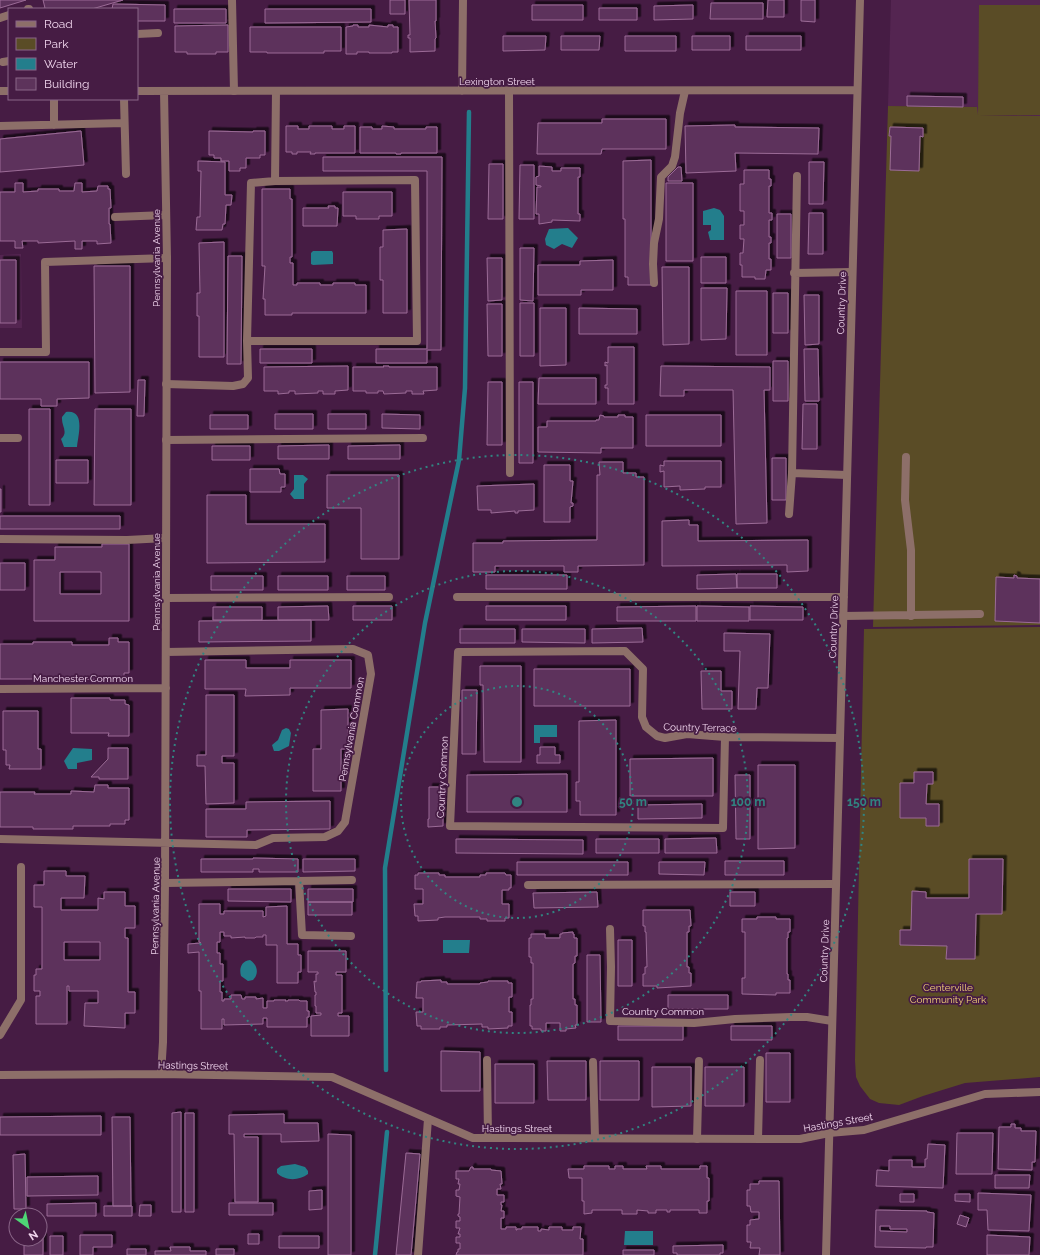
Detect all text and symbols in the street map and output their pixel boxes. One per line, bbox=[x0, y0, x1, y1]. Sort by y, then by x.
legend bbox=[8, 8, 138, 100]
text: Road bbox=[44, 17, 73, 31]
text: Park bbox=[44, 37, 69, 51]
text: Water bbox=[44, 57, 78, 71]
street label: Lexington Street bbox=[459, 76, 536, 87]
text: Building bbox=[44, 77, 90, 91]
street label: Pennsylvania Avenue bbox=[151, 209, 162, 307]
street label: Country Drive bbox=[835, 271, 848, 335]
street label: Pennsylvania Avenue bbox=[151, 533, 162, 631]
street label: Country Drive bbox=[827, 595, 840, 659]
street label: Manchester Common bbox=[33, 673, 133, 684]
street label: Pennsylvania Common bbox=[337, 676, 366, 782]
street label: Country Terrace bbox=[663, 721, 737, 734]
street label: Country Common bbox=[435, 736, 450, 818]
centre of rings bbox=[510, 795, 524, 809]
text: 50 m bbox=[619, 795, 647, 809]
text: 100 m bbox=[731, 795, 765, 809]
text: 150 m bbox=[847, 795, 881, 809]
street label: Pennsylvania Avenue bbox=[149, 857, 162, 955]
street label: Country Drive bbox=[818, 919, 831, 983]
park label: Centerville Community Park bbox=[910, 982, 987, 1005]
street label: Country Common bbox=[622, 1006, 704, 1017]
street label: Hastings Street bbox=[158, 1059, 229, 1072]
street label: Hastings Street bbox=[803, 1111, 874, 1134]
street label: Hastings Street bbox=[482, 1123, 553, 1134]
north arrow bbox=[8, 1207, 48, 1247]
text: N bbox=[26, 1227, 40, 1243]

